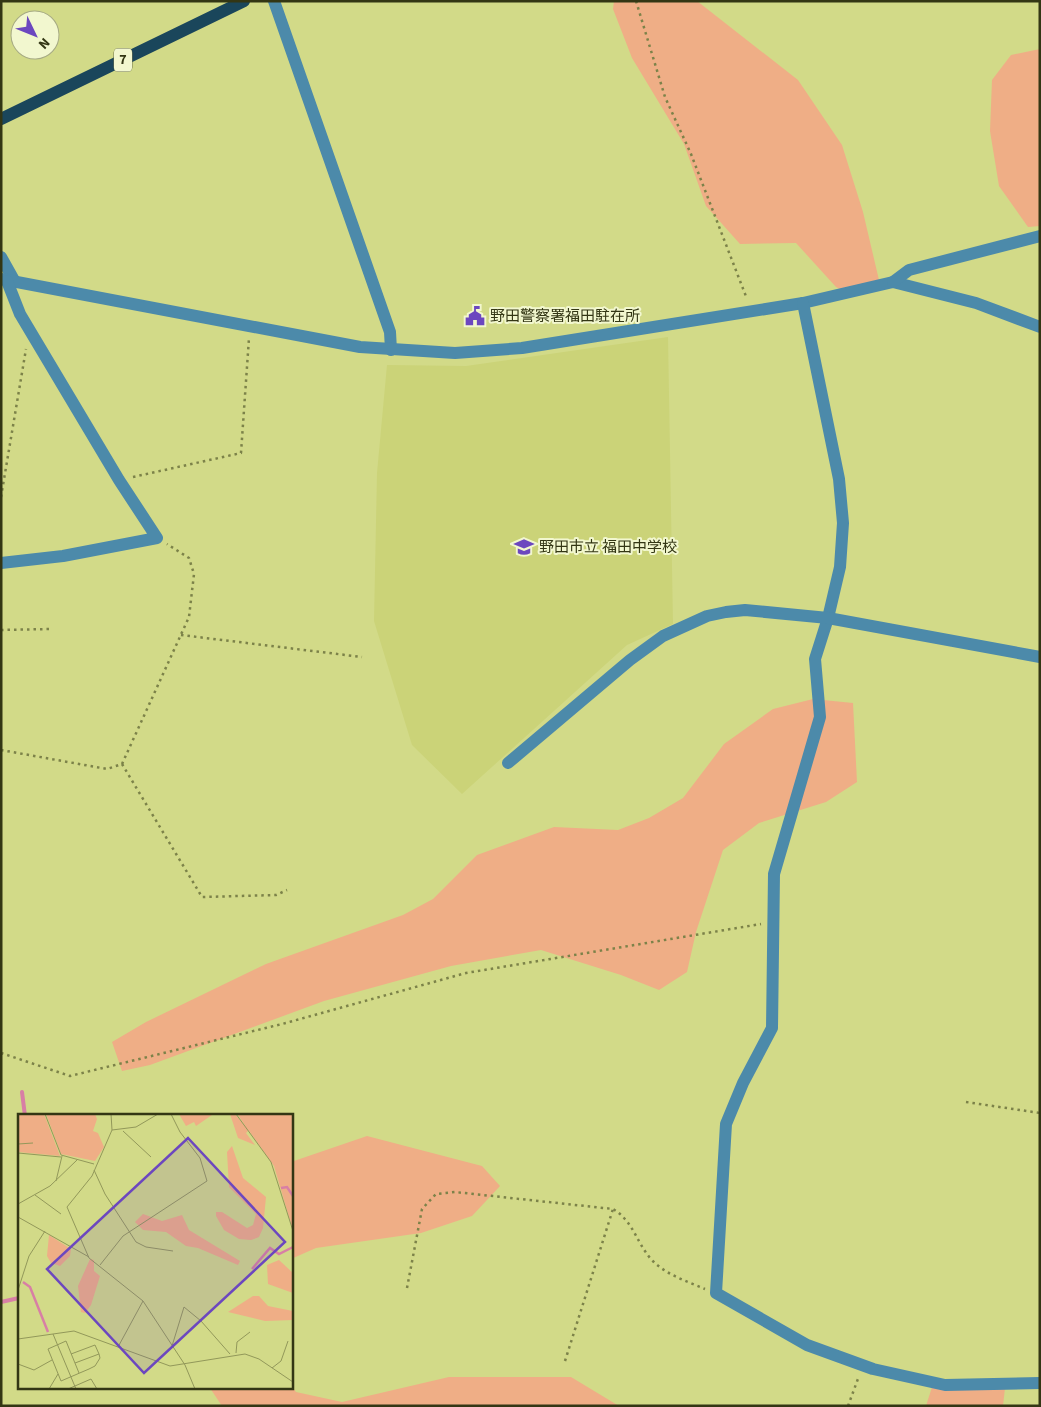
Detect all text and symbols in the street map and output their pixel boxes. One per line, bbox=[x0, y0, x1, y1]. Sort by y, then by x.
north arrow bbox=[10, 10, 60, 60]
text: N bbox=[33, 33, 54, 53]
road number: 7 bbox=[114, 48, 132, 72]
public building icon: 野田警察署福田駐在所 bbox=[464, 305, 486, 327]
place label: 野田警察署福田駐在所 bbox=[490, 306, 640, 327]
school or university icon: 野田市立 福田中学校 bbox=[513, 536, 535, 558]
place label: 野田市立 福田中学校 bbox=[539, 537, 677, 558]
inset map bbox=[18, 1114, 292, 1390]

